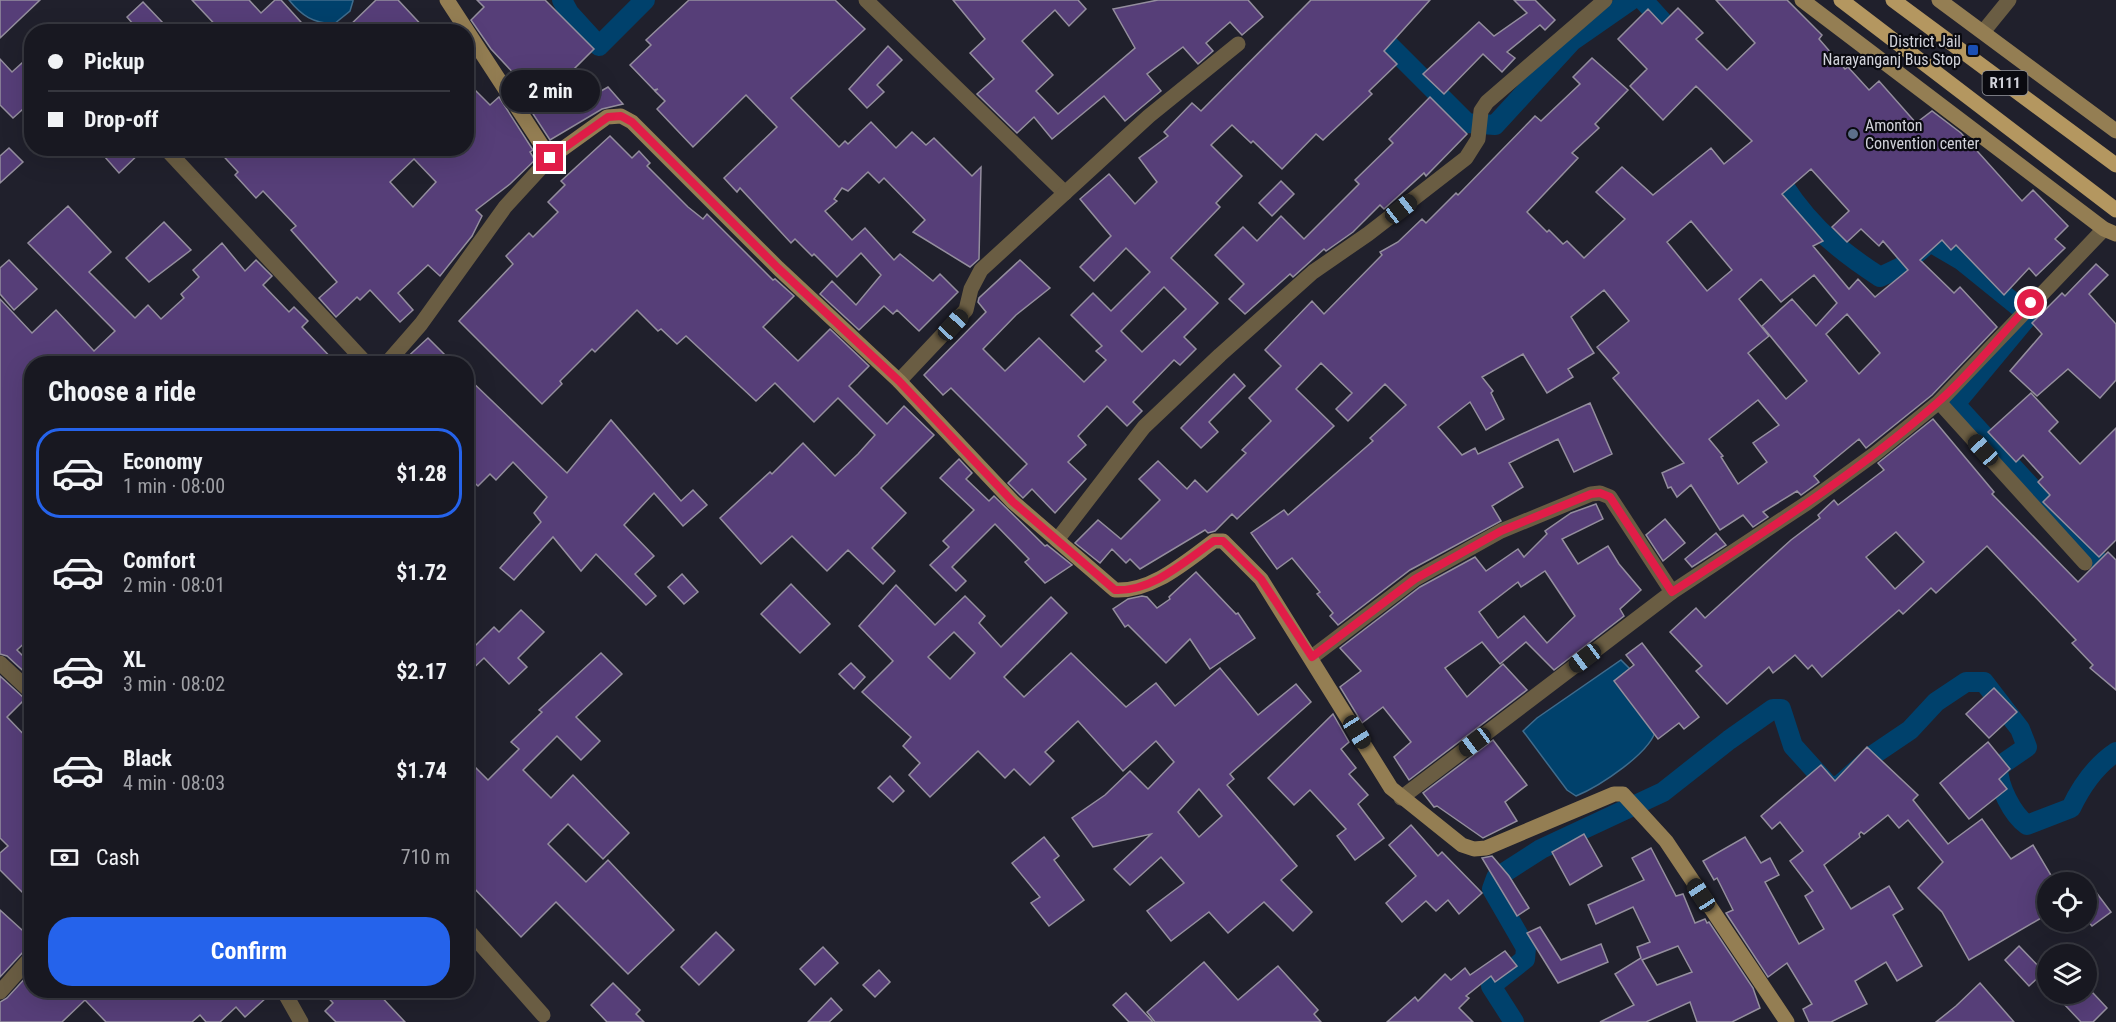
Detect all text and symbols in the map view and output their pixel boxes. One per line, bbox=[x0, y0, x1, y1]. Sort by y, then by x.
place label: District Jail Narayanganj Bus Stop bbox=[1823, 32, 1961, 69]
marker: District Jail Narayanganj Bus Stop bbox=[1966, 43, 1980, 57]
text: Pickup bbox=[84, 49, 144, 74]
callout: 2 min bbox=[500, 71, 600, 113]
road number: R111 bbox=[1982, 71, 2028, 95]
text: 2 min bbox=[528, 79, 573, 103]
text: Drop-off bbox=[84, 107, 158, 132]
place label: Amonton Convention center bbox=[1865, 116, 1980, 153]
marker: Amonton Convention center bbox=[1846, 127, 1860, 141]
route end bbox=[536, 144, 563, 171]
car bbox=[1381, 191, 1421, 227]
route start bbox=[2017, 289, 2044, 316]
car bbox=[934, 306, 972, 344]
text: Choose a ride bbox=[48, 376, 196, 408]
car bbox=[1964, 431, 2002, 469]
icon: car bbox=[51, 446, 105, 500]
text: Economy bbox=[123, 449, 203, 474]
text: $1.28 bbox=[396, 461, 447, 486]
text: 1 min · 08:00 bbox=[123, 474, 225, 498]
icon: car bbox=[51, 545, 105, 599]
text: Comfort bbox=[123, 548, 196, 573]
text: $1.72 bbox=[396, 560, 447, 585]
text: 2 min · 08:01 bbox=[123, 573, 225, 597]
car bbox=[1565, 640, 1605, 676]
icon: car bbox=[51, 644, 105, 698]
text: XL bbox=[123, 647, 146, 672]
text: $2.17 bbox=[396, 659, 447, 684]
text: 3 min · 08:02 bbox=[123, 672, 225, 696]
car bbox=[1340, 712, 1374, 752]
car bbox=[1455, 724, 1495, 760]
icon: car bbox=[51, 743, 105, 797]
text: Black bbox=[123, 746, 172, 771]
text: $1.74 bbox=[396, 758, 447, 783]
text: 4 min · 08:03 bbox=[123, 771, 225, 795]
icon: cash bbox=[48, 841, 81, 874]
text: Cash bbox=[96, 845, 140, 870]
text: 710 m bbox=[401, 845, 450, 869]
map controls bbox=[2037, 872, 2097, 1004]
button: locate bbox=[2037, 872, 2097, 932]
car bbox=[1684, 875, 1718, 915]
button: Confirm bbox=[48, 917, 450, 986]
button: layers bbox=[2037, 944, 2097, 1004]

